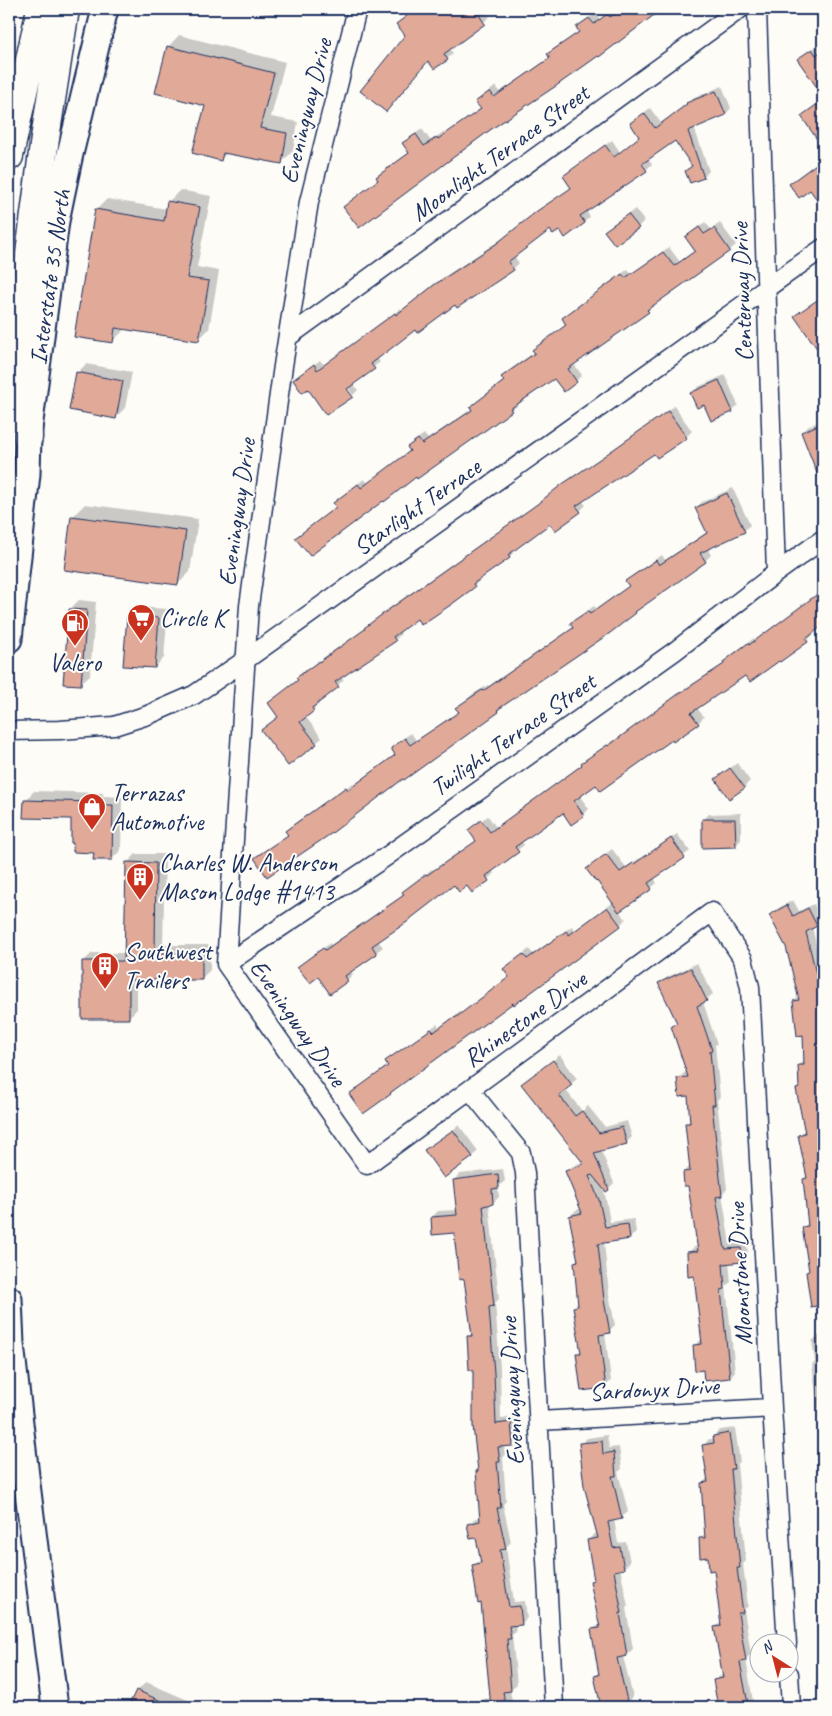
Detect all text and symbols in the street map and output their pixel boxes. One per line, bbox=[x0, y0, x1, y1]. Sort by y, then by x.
street label: Eveningway Drive bbox=[273, 33, 340, 187]
street label: Moonlight Terrace Street bbox=[404, 76, 598, 229]
street label: Interstate 35 North bbox=[22, 187, 78, 367]
street label: Centerway Drive bbox=[724, 220, 760, 362]
street label: Eveningway Drive bbox=[211, 435, 263, 588]
street label: Starlight Terrace bbox=[347, 450, 489, 563]
place label: Circle K bbox=[160, 602, 230, 634]
supermarket icon: Circle K bbox=[126, 603, 156, 642]
fuel station icon: Valero bbox=[60, 608, 90, 647]
place label: Valero bbox=[49, 647, 102, 679]
street label: Twilight Terrace Street bbox=[424, 665, 604, 804]
place label: Terrazas Automotive bbox=[111, 777, 205, 838]
shop icon: Terrazas Automotive bbox=[77, 792, 107, 831]
place label: Charles W. Anderson Mason Lodge #1413 bbox=[159, 847, 338, 908]
building icon: Charles W. Anderson Mason Lodge #1413 bbox=[125, 862, 155, 901]
place label: Southwest Trailers bbox=[124, 936, 214, 997]
building icon: Southwest Trailers bbox=[90, 951, 120, 990]
street label: Eveningway Drive bbox=[242, 953, 355, 1094]
street label: Rhinestone Drive bbox=[457, 962, 594, 1074]
street label: Moonstone Drive bbox=[720, 1200, 760, 1346]
street label: Eveningway Drive bbox=[492, 1314, 532, 1466]
street label: Sardonyx Drive bbox=[588, 1370, 721, 1408]
north arrow bbox=[750, 1634, 800, 1684]
text: N bbox=[758, 1637, 777, 1657]

